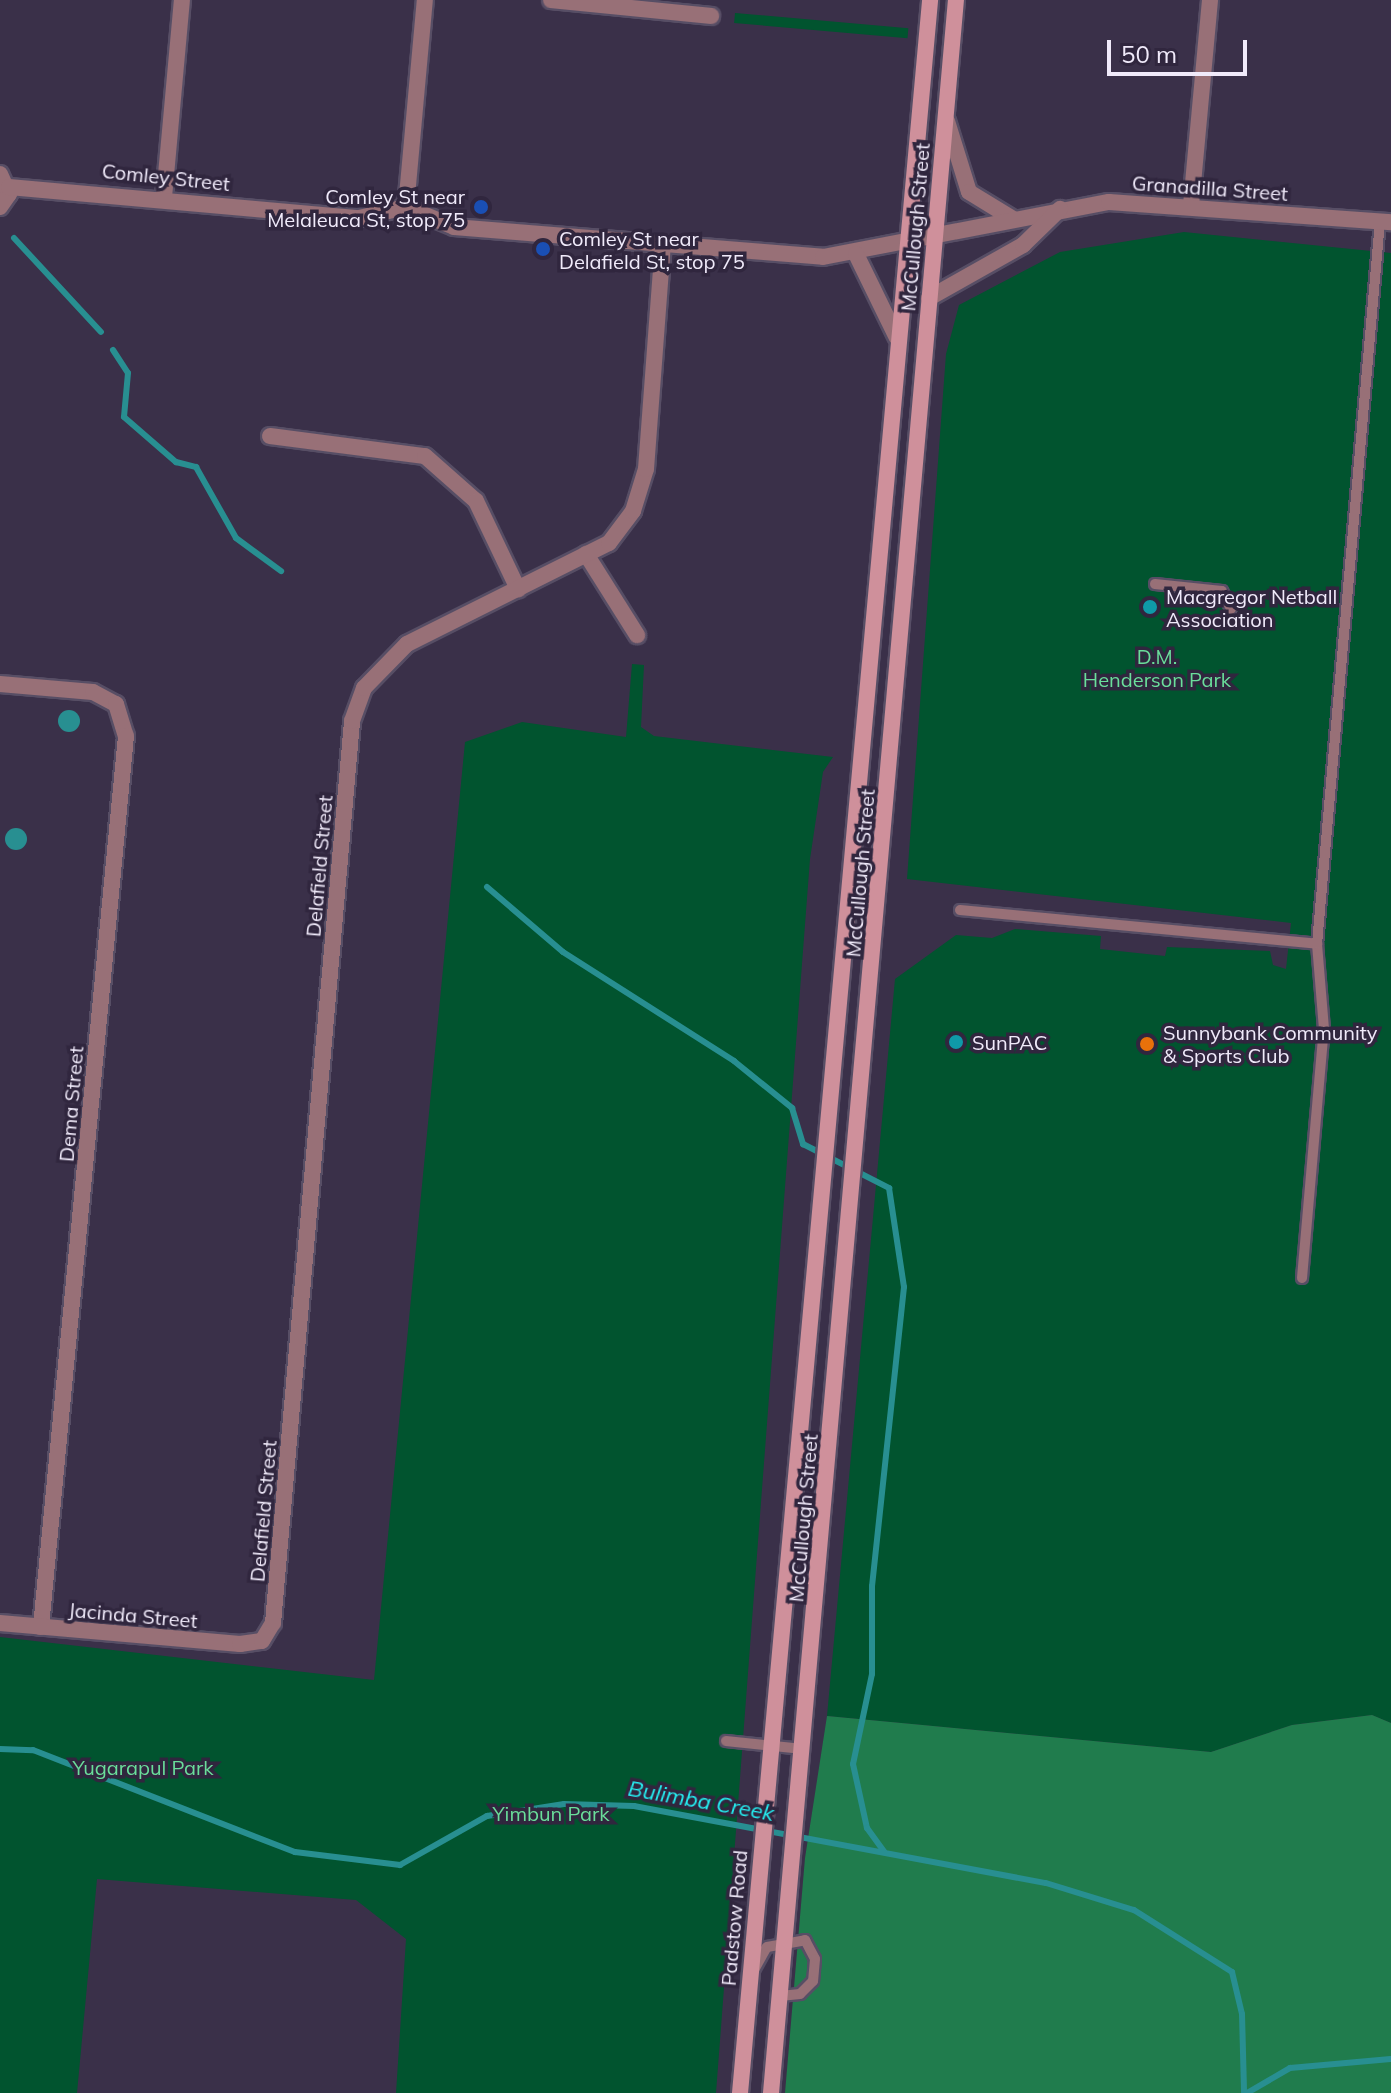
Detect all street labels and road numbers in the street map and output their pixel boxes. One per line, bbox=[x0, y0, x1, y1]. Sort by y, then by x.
street label: McCullough Street bbox=[896, 142, 934, 312]
street label: Comley Street bbox=[101, 158, 231, 196]
street label: Granadilla Street bbox=[1131, 171, 1289, 205]
street label: McCullough Street bbox=[841, 788, 879, 958]
street label: Delafield Street bbox=[301, 794, 337, 938]
street label: Dema Street bbox=[54, 1045, 88, 1163]
street label: McCullough Street bbox=[784, 1433, 822, 1603]
street label: Delafield Street bbox=[245, 1439, 281, 1583]
street label: Jacinda Street bbox=[67, 1597, 199, 1633]
street label: Padstow Road bbox=[716, 1849, 752, 1987]

